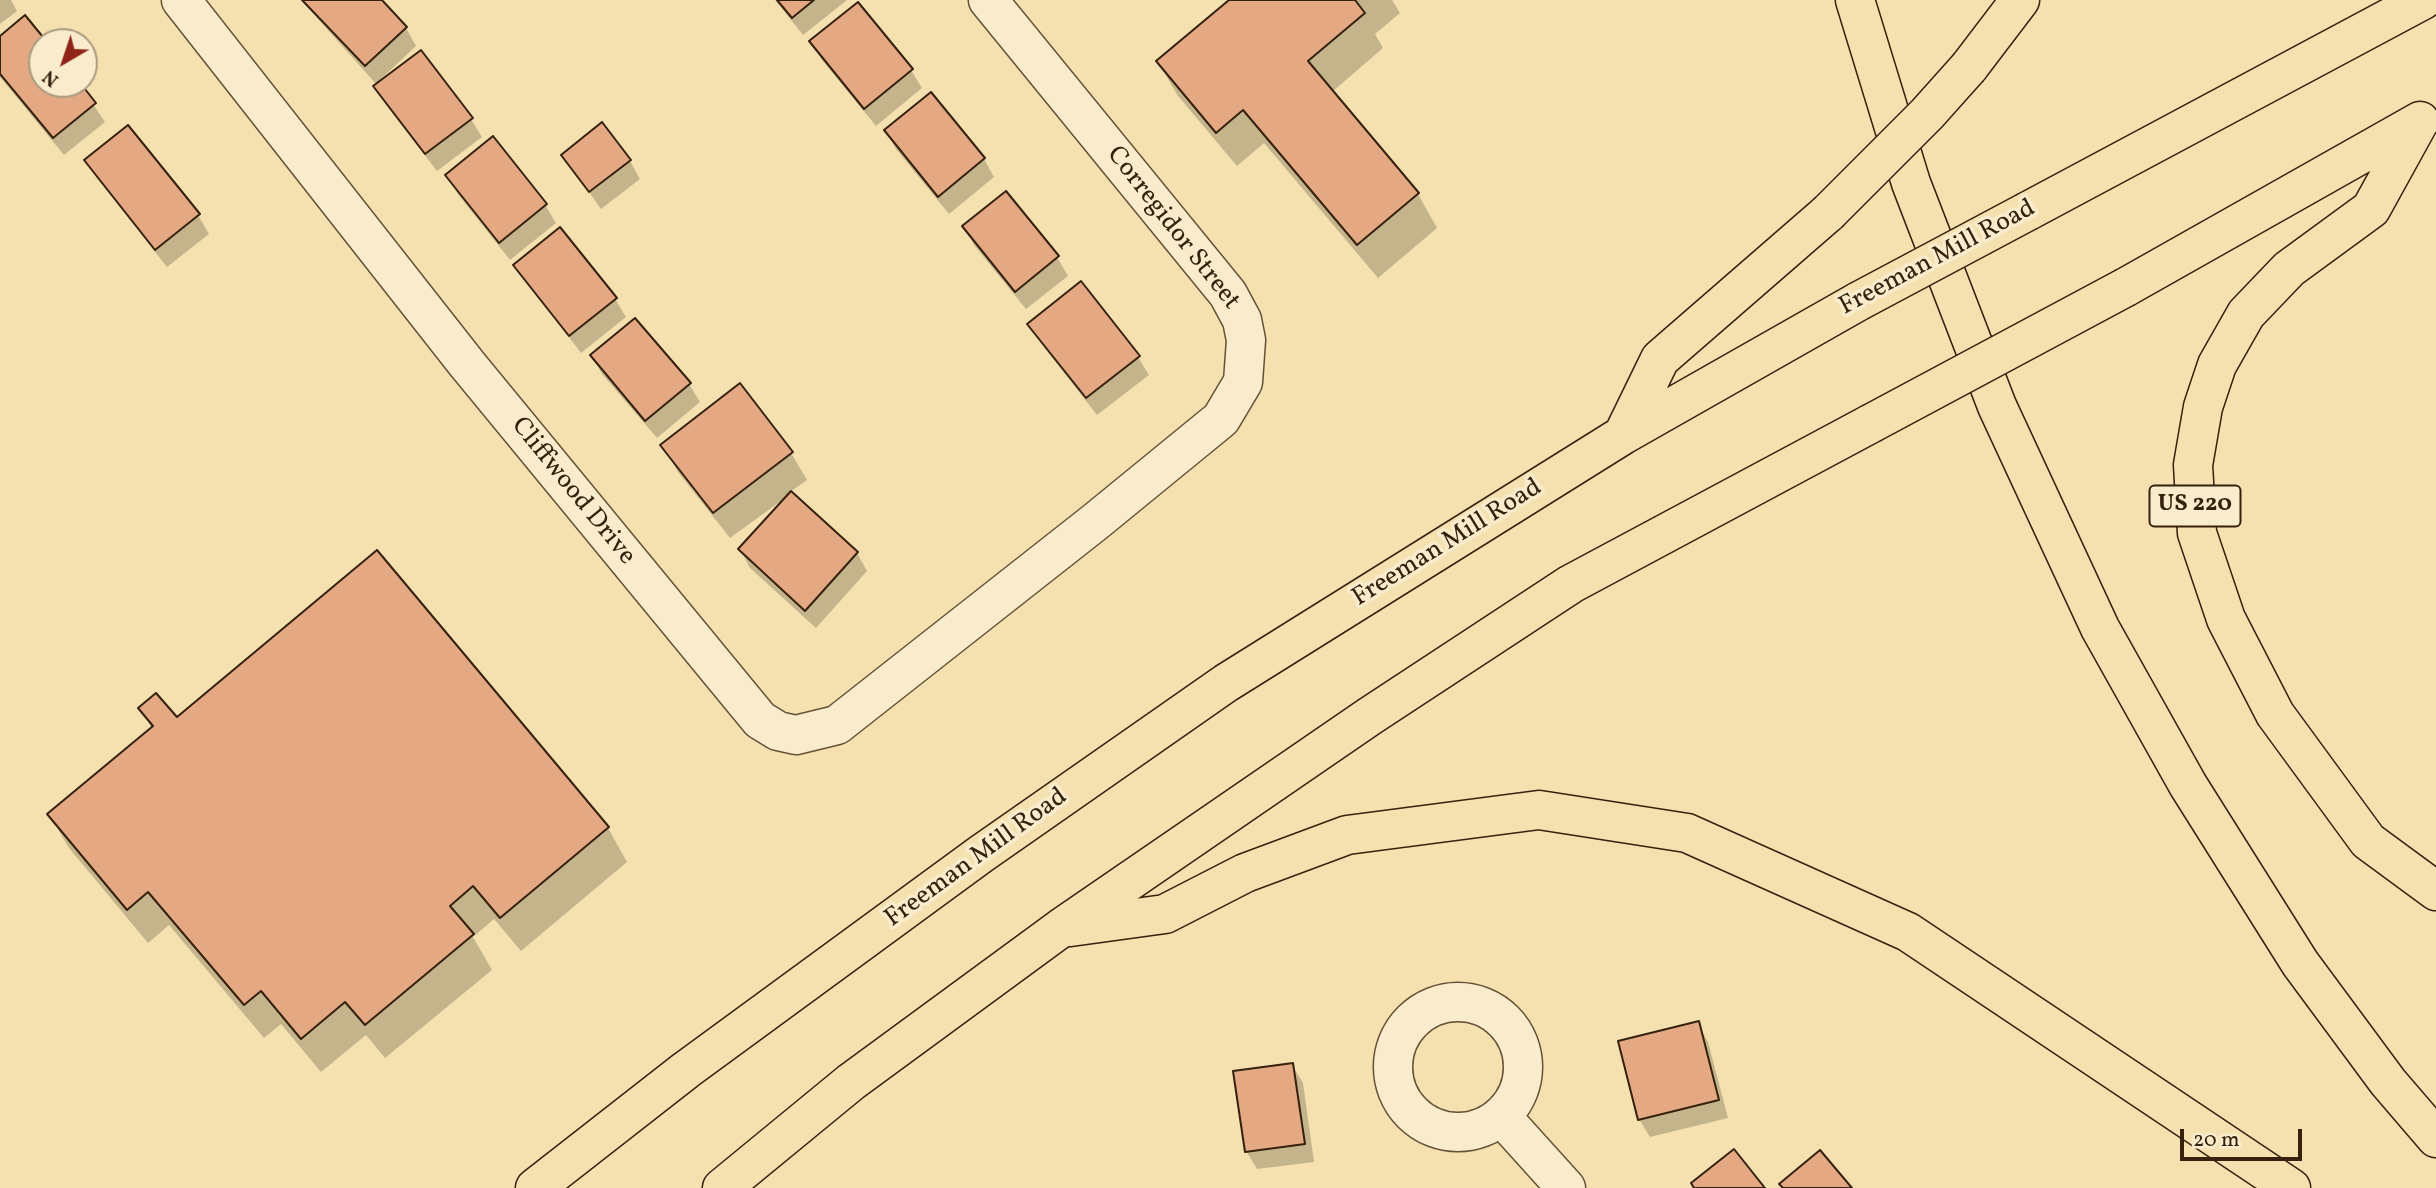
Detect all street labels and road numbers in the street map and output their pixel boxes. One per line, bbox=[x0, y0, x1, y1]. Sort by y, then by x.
street label: Corregidor Street bbox=[1099, 141, 1245, 317]
street label: Freeman Mill Road bbox=[1835, 194, 2041, 324]
street label: Cliffwood Drive bbox=[503, 412, 641, 572]
street label: Freeman Mill Road bbox=[1348, 473, 1548, 615]
road number: US 220 bbox=[2150, 486, 2240, 526]
street label: Freeman Mill Road bbox=[880, 782, 1074, 936]

